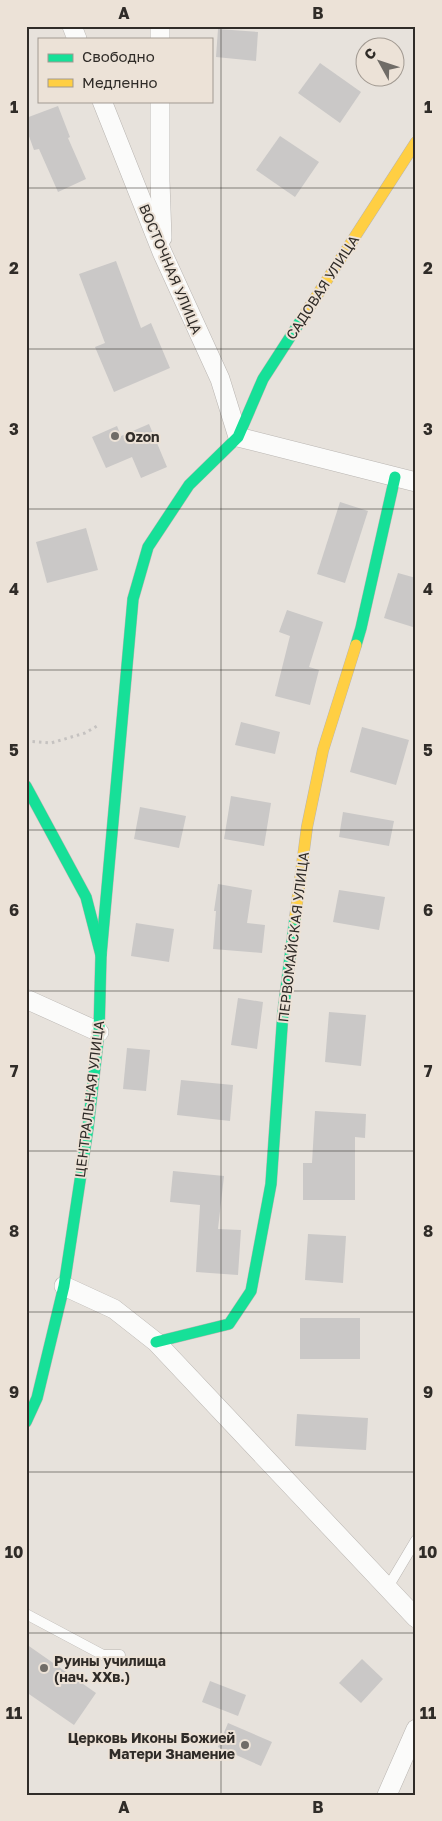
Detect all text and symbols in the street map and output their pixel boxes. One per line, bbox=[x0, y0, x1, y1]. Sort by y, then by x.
text: A bbox=[118, 3, 130, 23]
text: B bbox=[312, 3, 324, 23]
legend bbox=[38, 38, 212, 102]
north arrow bbox=[354, 38, 404, 88]
text: С bbox=[360, 44, 379, 63]
text: Свободно bbox=[82, 47, 155, 65]
text: Медленно bbox=[82, 73, 158, 91]
text: 1 bbox=[10, 97, 18, 117]
text: 1 bbox=[424, 97, 432, 117]
street label: ВОСТОЧНАЯ УЛИЦА bbox=[136, 201, 206, 337]
street label: САДОВАЯ УЛИЦА bbox=[282, 231, 362, 342]
text: 2 bbox=[9, 258, 19, 278]
text: 2 bbox=[423, 258, 433, 278]
text: 3 bbox=[9, 419, 19, 439]
text: 3 bbox=[423, 419, 433, 439]
place label: Ozon bbox=[125, 428, 160, 445]
marker: Ozon bbox=[109, 430, 121, 442]
text: 4 bbox=[9, 579, 19, 599]
text: 4 bbox=[423, 579, 433, 599]
text: 5 bbox=[9, 740, 19, 760]
text: 5 bbox=[423, 740, 433, 760]
street label: ПЕРВОМАЙСКАЯ УЛИЦА bbox=[274, 850, 312, 1023]
text: 6 bbox=[9, 900, 19, 920]
text: 6 bbox=[423, 900, 433, 920]
street label: ЦЕНТРАЛЬНАЯ УЛИЦА bbox=[71, 1019, 107, 1179]
text: 7 bbox=[10, 1061, 19, 1081]
text: 7 bbox=[424, 1061, 433, 1081]
text: 8 bbox=[9, 1221, 19, 1241]
text: 8 bbox=[423, 1221, 433, 1241]
text: 9 bbox=[9, 1382, 19, 1402]
text: 9 bbox=[423, 1382, 433, 1402]
text: 10 bbox=[5, 1542, 23, 1562]
text: 10 bbox=[419, 1542, 437, 1562]
place label: Руины училища (нач. XXв.) bbox=[54, 1652, 166, 1685]
marker: Руины училища (нач. XXв.) bbox=[38, 1662, 50, 1674]
text: 11 bbox=[6, 1703, 22, 1723]
text: 11 bbox=[420, 1703, 436, 1723]
place label: Церковь Иконы Божией Матери Знамение bbox=[68, 1729, 235, 1762]
marker: Церковь Иконы Божией Матери Знамение bbox=[239, 1739, 251, 1751]
text: A bbox=[118, 1797, 130, 1817]
text: B bbox=[312, 1797, 324, 1817]

